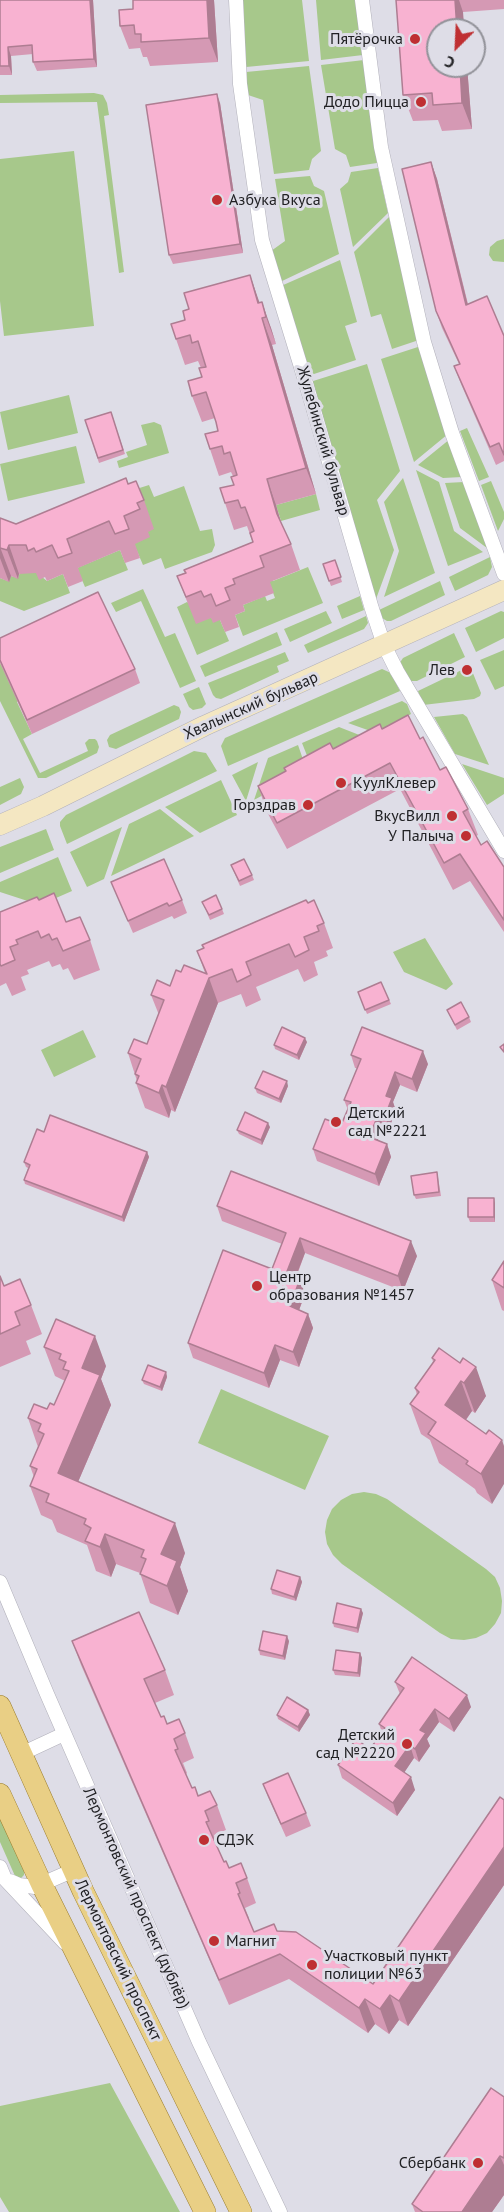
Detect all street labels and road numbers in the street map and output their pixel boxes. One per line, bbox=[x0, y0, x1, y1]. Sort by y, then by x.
street label: Жулебинский бульвар bbox=[292, 364, 354, 518]
street label: Хвалынский бульвар bbox=[181, 668, 321, 744]
street label: Лермонтовский проспект (дублёр) bbox=[78, 1784, 194, 2012]
street label: Лермонтовский проспект bbox=[71, 1876, 165, 2044]

